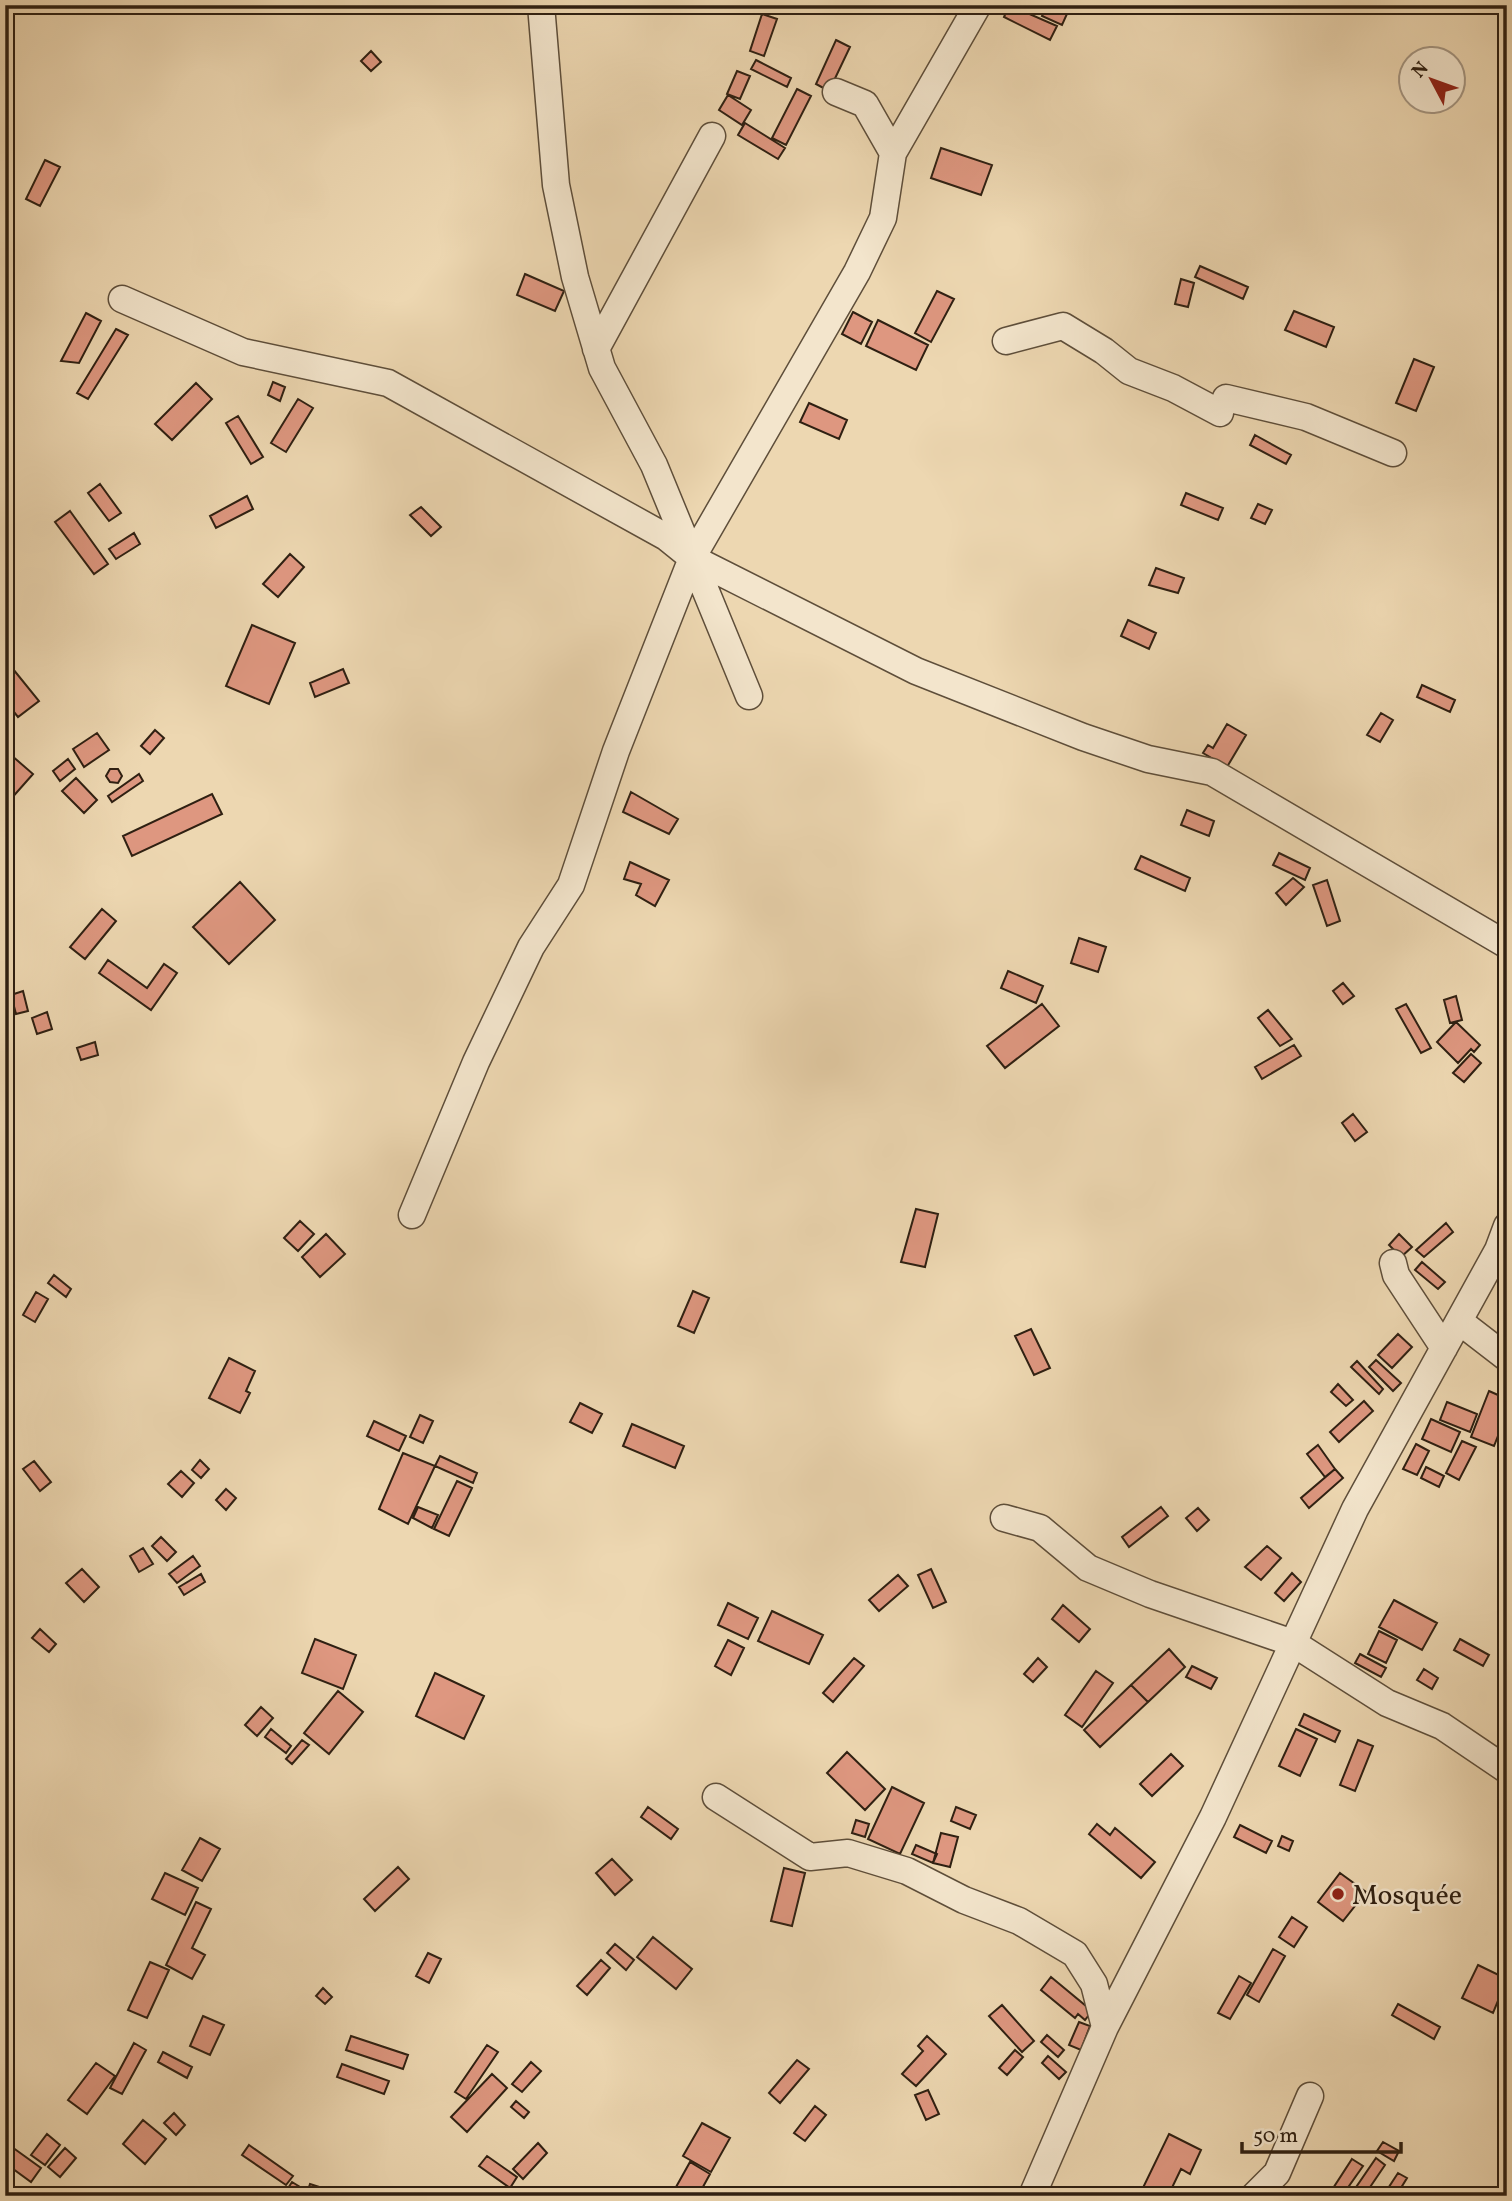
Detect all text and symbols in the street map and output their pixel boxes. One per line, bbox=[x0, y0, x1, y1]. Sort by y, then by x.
north arrow bbox=[1396, 46, 1466, 116]
text: N bbox=[1406, 56, 1435, 84]
place label: Mosquée bbox=[1352, 1877, 1462, 1916]
marker: Mosquée bbox=[1330, 1886, 1346, 1902]
scale bar bbox=[1242, 2110, 1402, 2154]
text: 50 m bbox=[1253, 2122, 1298, 2151]

